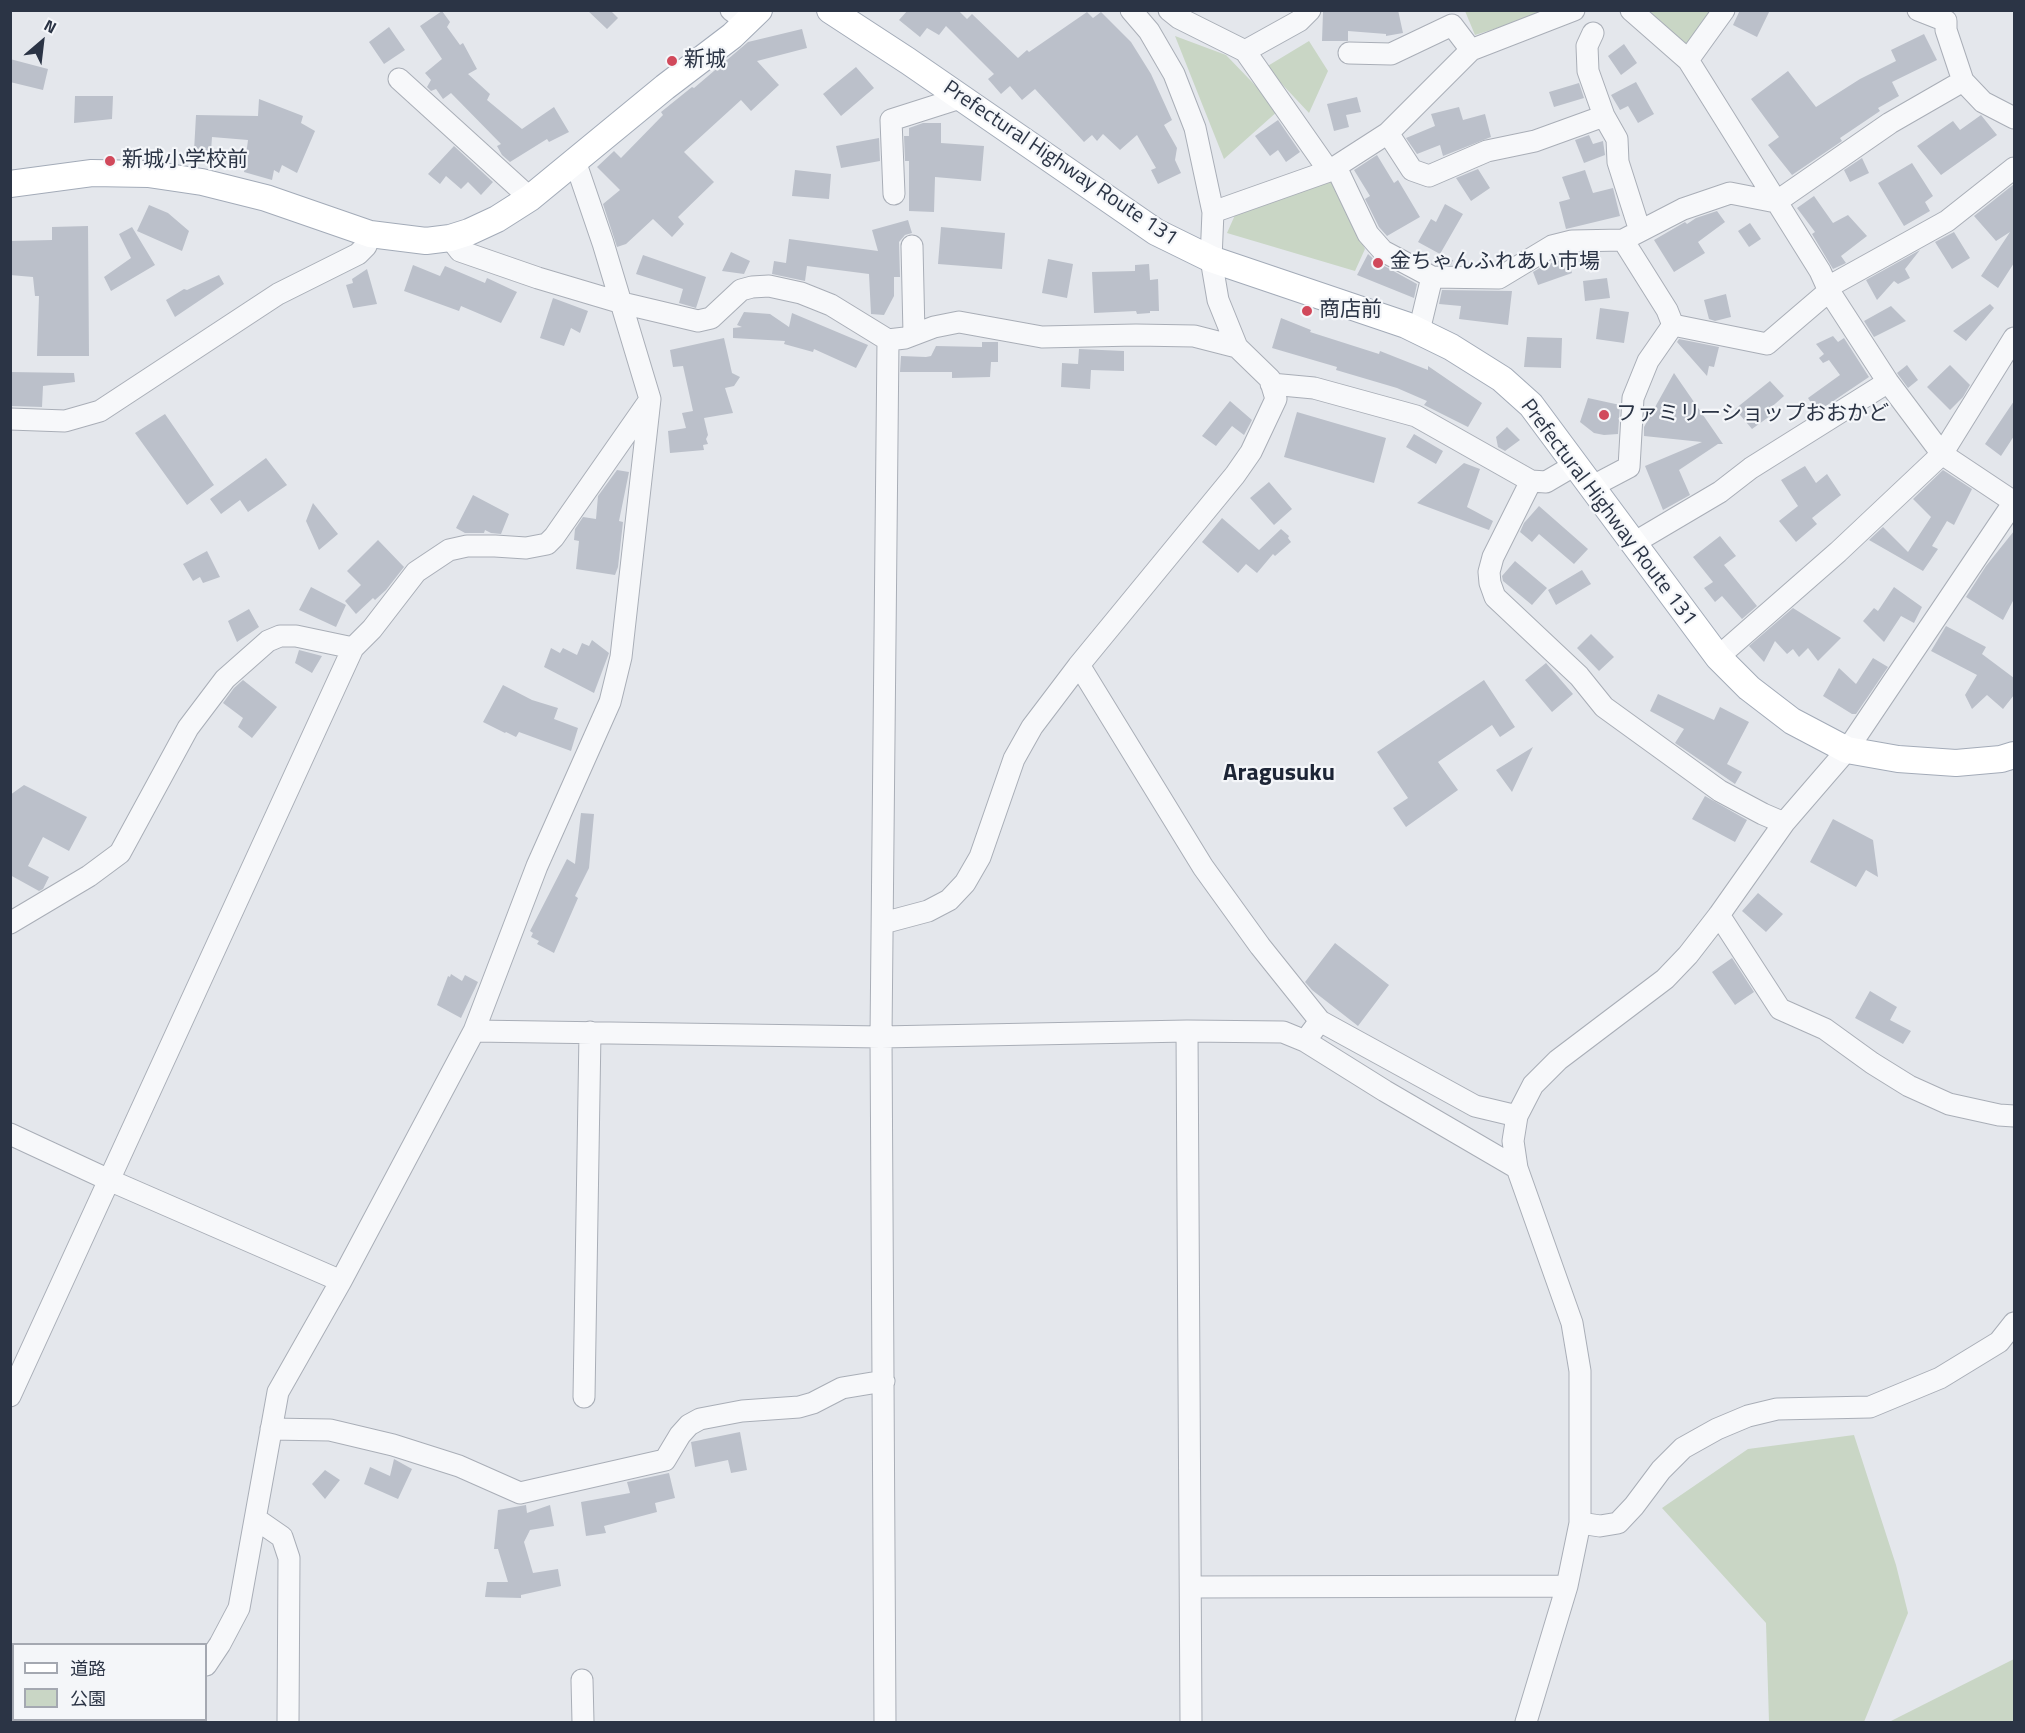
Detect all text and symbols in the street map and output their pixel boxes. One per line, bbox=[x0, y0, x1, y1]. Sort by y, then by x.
north arrow bbox=[12, 12, 72, 72]
text: N bbox=[40, 13, 61, 39]
place label: 新城 bbox=[684, 48, 726, 74]
marker: 新城 bbox=[665, 54, 679, 68]
street label: Prefectural Highway Route 131 bbox=[938, 76, 1182, 252]
place label: 新城小学校前 bbox=[122, 148, 248, 174]
marker: 新城小学校前 bbox=[103, 154, 117, 168]
place label: 金ちゃんふれあい市場 bbox=[1390, 250, 1600, 276]
marker: 金ちゃんふれあい市場 bbox=[1371, 256, 1385, 270]
place label: 商店前 bbox=[1319, 298, 1382, 324]
marker: 商店前 bbox=[1300, 304, 1314, 318]
street label: Prefectural Highway Route 131 bbox=[1515, 395, 1701, 631]
place label: ファミリーショップおおかど bbox=[1616, 402, 1889, 428]
marker: ファミリーショップおおかど bbox=[1597, 408, 1611, 422]
district label: Aragusuku bbox=[1223, 760, 1335, 788]
legend bbox=[12, 1643, 207, 1721]
text: 道路 bbox=[70, 1655, 106, 1682]
text: 公園 bbox=[70, 1685, 106, 1712]

